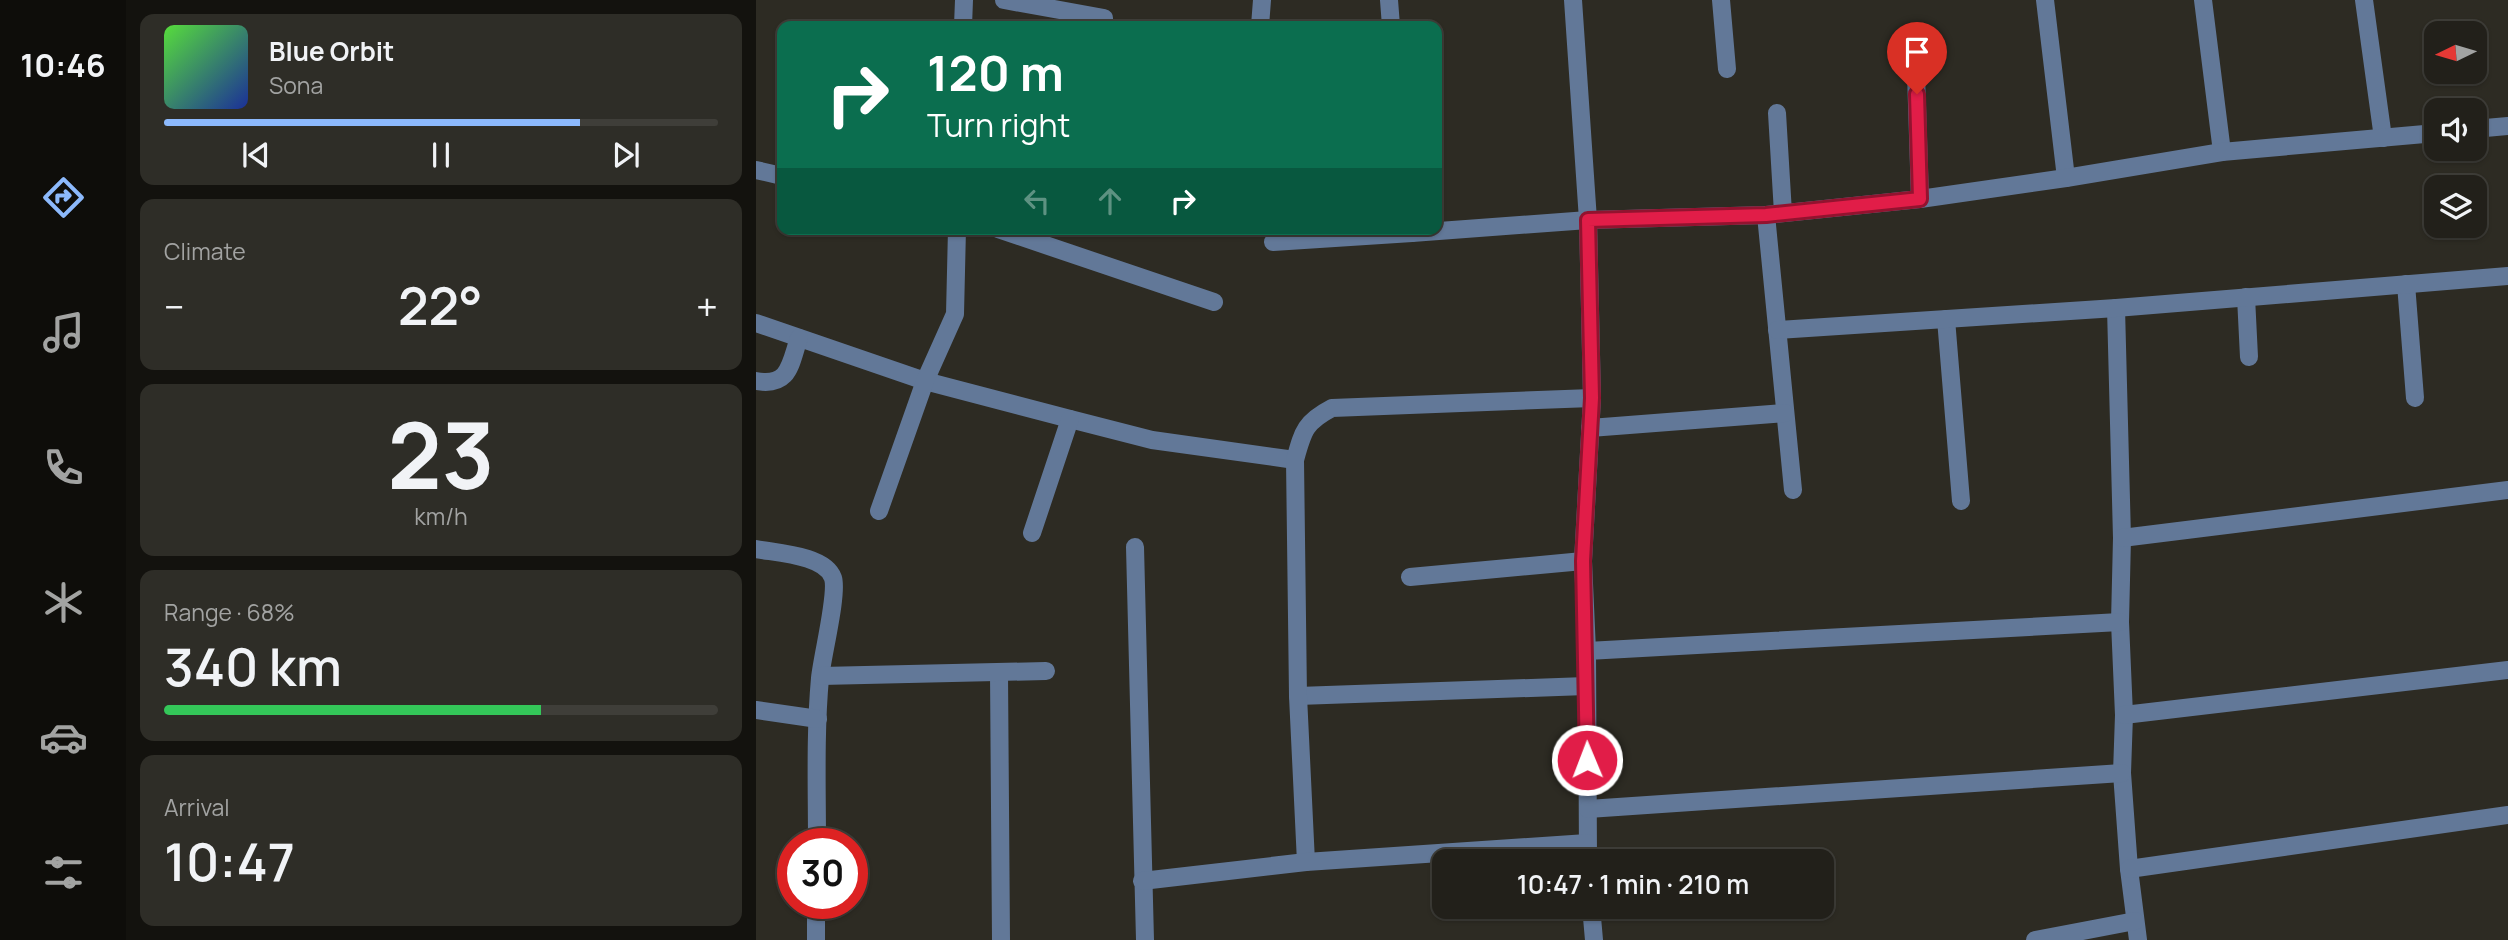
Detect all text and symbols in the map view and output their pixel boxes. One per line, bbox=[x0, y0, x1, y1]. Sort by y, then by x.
north arrow bbox=[2424, 21, 2487, 84]
map controls bbox=[2424, 21, 2487, 238]
pin bbox=[1887, 22, 1947, 94]
text: Blue Orbit bbox=[269, 33, 394, 69]
icon: arrive bbox=[1898, 33, 1936, 71]
text: 120 m bbox=[927, 39, 1064, 106]
text: 10:46 bbox=[20, 43, 106, 87]
icon: right bbox=[812, 49, 903, 140]
text: Sona bbox=[269, 69, 323, 101]
button: sound bbox=[2424, 98, 2487, 161]
text: Turn right bbox=[927, 103, 1070, 147]
icon: previous bbox=[237, 136, 275, 174]
icon: pause bbox=[422, 136, 460, 174]
icon: next bbox=[607, 136, 645, 174]
icon: directions bbox=[39, 173, 88, 222]
button: layers bbox=[2424, 175, 2487, 238]
icon: left bbox=[1018, 182, 1056, 220]
icon: ahead bbox=[1091, 182, 1129, 220]
icon: right bbox=[1164, 182, 1202, 220]
text: Climate bbox=[164, 235, 246, 267]
text: 22° bbox=[398, 270, 483, 341]
text: − bbox=[164, 280, 185, 332]
text: + bbox=[696, 280, 718, 332]
icon: music bbox=[39, 308, 88, 357]
text: 23 bbox=[387, 392, 495, 516]
icon: phone bbox=[39, 443, 88, 492]
text: km/h bbox=[414, 500, 468, 532]
icon: climate bbox=[39, 578, 88, 627]
text: Range · 68% bbox=[164, 596, 295, 628]
text: 340 km bbox=[164, 631, 342, 702]
icon: car bbox=[39, 713, 88, 762]
position arrow bbox=[1550, 723, 1624, 797]
text: Arrival bbox=[164, 791, 230, 823]
text: 10:47 bbox=[164, 826, 295, 897]
speed limit sign: 30 bbox=[777, 828, 868, 919]
icon: filters bbox=[39, 848, 88, 897]
text: 10:47 · 1 min · 210 m bbox=[1517, 866, 1749, 902]

